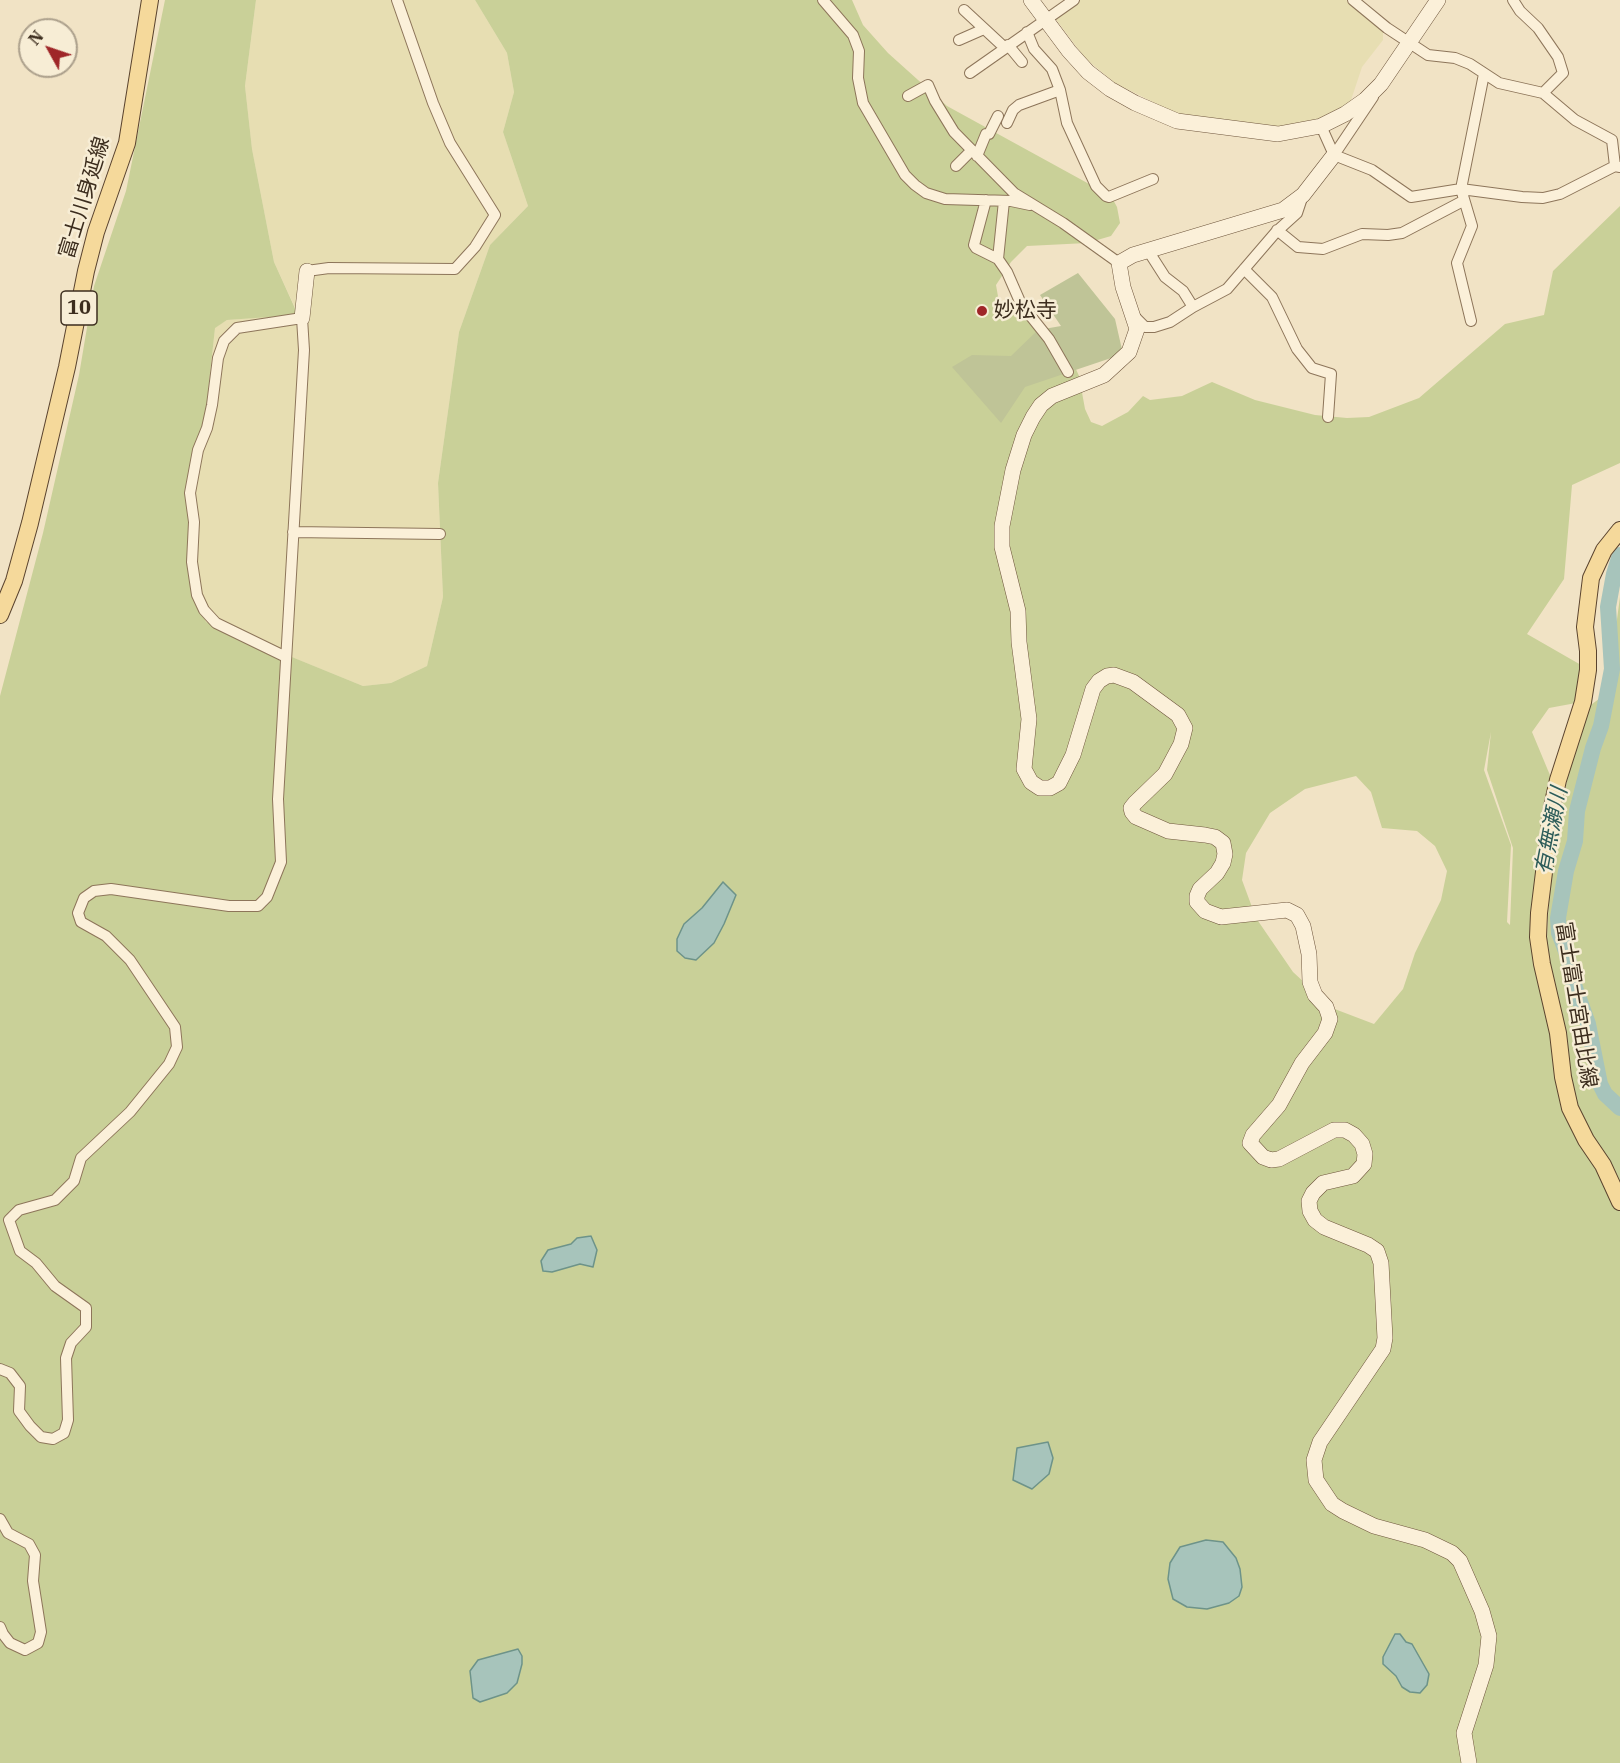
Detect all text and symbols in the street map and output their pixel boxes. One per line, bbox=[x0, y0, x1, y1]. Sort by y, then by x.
north arrow bbox=[18, 18, 78, 78]
text: N bbox=[24, 26, 47, 49]
street label: 富士川身延線 bbox=[55, 134, 115, 262]
road number: 10 bbox=[61, 291, 97, 325]
place label: 妙松寺 bbox=[994, 298, 1057, 324]
marker: 妙松寺 bbox=[975, 304, 989, 318]
water label: 有無瀬川 bbox=[1531, 785, 1573, 877]
street label: 富士富士宮由比線 bbox=[1550, 920, 1602, 1090]

